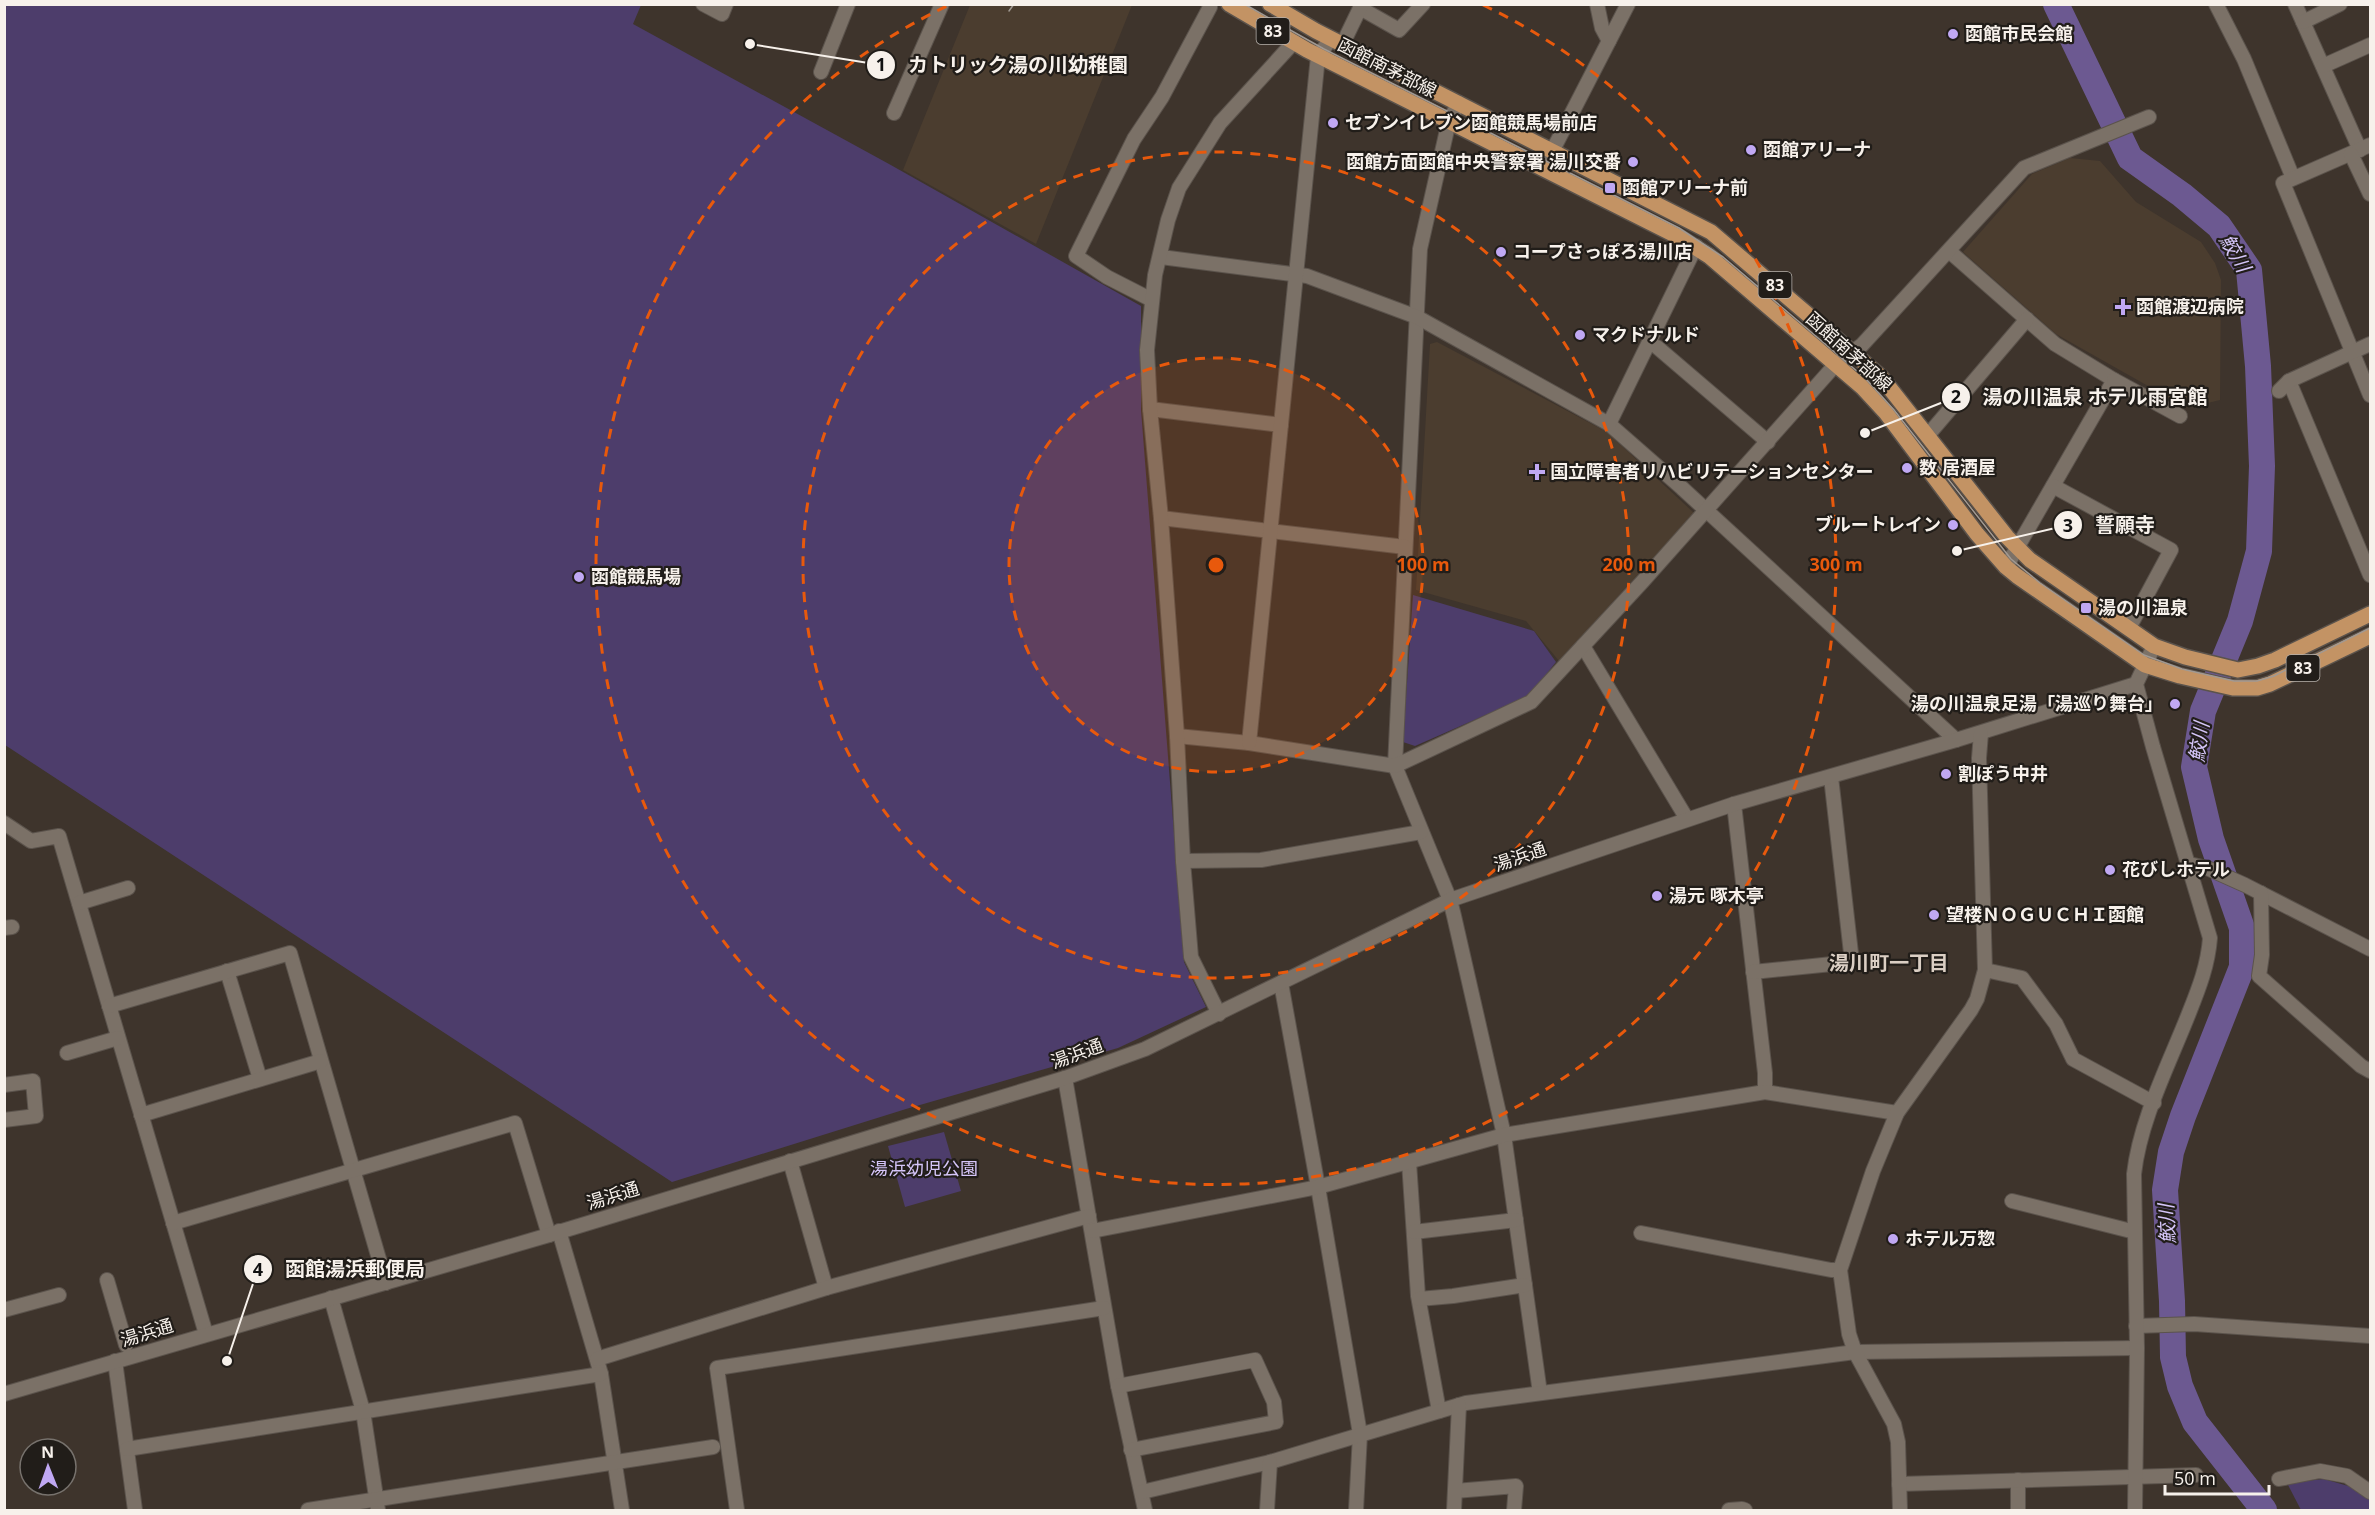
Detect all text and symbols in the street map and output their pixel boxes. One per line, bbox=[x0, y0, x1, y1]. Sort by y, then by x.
road number: 83 bbox=[1256, 18, 1290, 44]
place label: 函館市民会館 bbox=[1965, 21, 2073, 45]
marker: 函館市民会館 bbox=[1946, 27, 1960, 41]
street label: 函館南茅部線 bbox=[1334, 32, 1441, 102]
callout: カトリック湯の川幼稚園 bbox=[866, 46, 1140, 84]
text: カトリック湯の川幼稚園 bbox=[908, 51, 1128, 78]
text: 1 bbox=[876, 52, 886, 76]
place label: セブンイレブン函館競馬場前店 bbox=[1345, 110, 1597, 134]
marker: セブンイレブン函館競馬場前店 bbox=[1326, 116, 1340, 130]
place label: 函館アリーナ bbox=[1763, 137, 1871, 161]
marker: 函館アリーナ bbox=[1744, 143, 1758, 157]
place label: 函館方面函館中央警察署 湯川交番 bbox=[1346, 149, 1621, 173]
marker: 函館方面函館中央警察署 湯川交番 bbox=[1626, 155, 1640, 169]
place label: 函館アリーナ前 bbox=[1622, 175, 1748, 199]
marker: 函館アリーナ前 bbox=[1603, 181, 1617, 195]
water label: 鮫川 bbox=[2214, 229, 2258, 279]
place label: コープさっぽろ湯川店 bbox=[1513, 239, 1692, 263]
marker: コープさっぽろ湯川店 bbox=[1494, 245, 1508, 259]
road number: 83 bbox=[1758, 272, 1792, 298]
place label: 函館渡辺病院 bbox=[2136, 294, 2244, 318]
marker: 函館渡辺病院 bbox=[2114, 298, 2132, 316]
street label: 函館南茅部線 bbox=[1802, 306, 1898, 396]
place label: マクドナルド bbox=[1592, 322, 1700, 346]
marker: マクドナルド bbox=[1573, 328, 1587, 342]
callout: 湯の川温泉 ホテル雨宮館 bbox=[1941, 378, 2220, 416]
text: 湯の川温泉 ホテル雨宮館 bbox=[1982, 383, 2208, 410]
text: 2 bbox=[1951, 384, 1961, 408]
place label: 数 居酒屋 bbox=[1919, 455, 1996, 479]
place label: 国立障害者リハビリテーションセンター bbox=[1550, 459, 1874, 483]
marker: 数 居酒屋 bbox=[1900, 461, 1914, 475]
marker: 国立障害者リハビリテーションセンター bbox=[1528, 463, 1546, 481]
callout: 誓願寺 bbox=[2053, 506, 2167, 544]
text: 誓願寺 bbox=[2095, 511, 2155, 538]
place label: ブルートレイン bbox=[1815, 512, 1941, 536]
text: 3 bbox=[2063, 513, 2073, 537]
marker: ブルートレイン bbox=[1946, 518, 1960, 532]
text: 100 m bbox=[1396, 552, 1450, 576]
text: 200 m bbox=[1602, 552, 1656, 576]
text: 300 m bbox=[1809, 552, 1863, 576]
centre of rings bbox=[1206, 555, 1226, 575]
place label: 函館競馬場 bbox=[591, 564, 681, 588]
marker: 函館競馬場 bbox=[572, 570, 586, 584]
place label: 湯の川温泉 bbox=[2098, 595, 2188, 619]
marker: 湯の川温泉 bbox=[2079, 601, 2093, 615]
road number: 83 bbox=[2286, 655, 2320, 681]
place label: 湯の川温泉足湯「湯巡り舞台」 bbox=[1911, 691, 2163, 715]
marker: 湯の川温泉足湯「湯巡り舞台」 bbox=[2168, 697, 2182, 711]
water label: 鮫川 bbox=[2182, 718, 2215, 764]
place label: 割ぽう中井 bbox=[1958, 761, 2048, 785]
marker: 割ぽう中井 bbox=[1939, 767, 1953, 781]
street label: 湯浜通 bbox=[1490, 836, 1549, 876]
place label: 花びしホテル bbox=[2122, 857, 2230, 881]
marker: 花びしホテル bbox=[2103, 863, 2117, 877]
place label: 湯元 啄木亭 bbox=[1669, 883, 1764, 907]
marker: 湯元 啄木亭 bbox=[1650, 889, 1664, 903]
place label: 望楼ＮＯＧＵＣＨＩ函館 bbox=[1946, 902, 2144, 926]
marker: 望楼ＮＯＧＵＣＨＩ函館 bbox=[1927, 908, 1941, 922]
district label: 湯川町一丁目 bbox=[1829, 949, 1949, 976]
street label: 湯浜通 bbox=[1047, 1033, 1106, 1074]
park label: 湯浜幼児公園 bbox=[870, 1156, 978, 1180]
street label: 湯浜通 bbox=[583, 1176, 642, 1214]
water label: 鮫川 bbox=[2152, 1201, 2181, 1245]
place label: ホテル万惣 bbox=[1905, 1226, 1995, 1250]
marker: ホテル万惣 bbox=[1886, 1232, 1900, 1246]
callout: 函館湯浜郵便局 bbox=[243, 1250, 437, 1288]
text: 函館湯浜郵便局 bbox=[285, 1255, 425, 1282]
text: 4 bbox=[253, 1257, 263, 1281]
street label: 湯浜通 bbox=[117, 1313, 176, 1351]
north arrow bbox=[18, 1437, 78, 1497]
text: N bbox=[41, 1441, 54, 1463]
scale bar bbox=[2165, 1458, 2268, 1496]
text: 50 m bbox=[2174, 1466, 2216, 1490]

